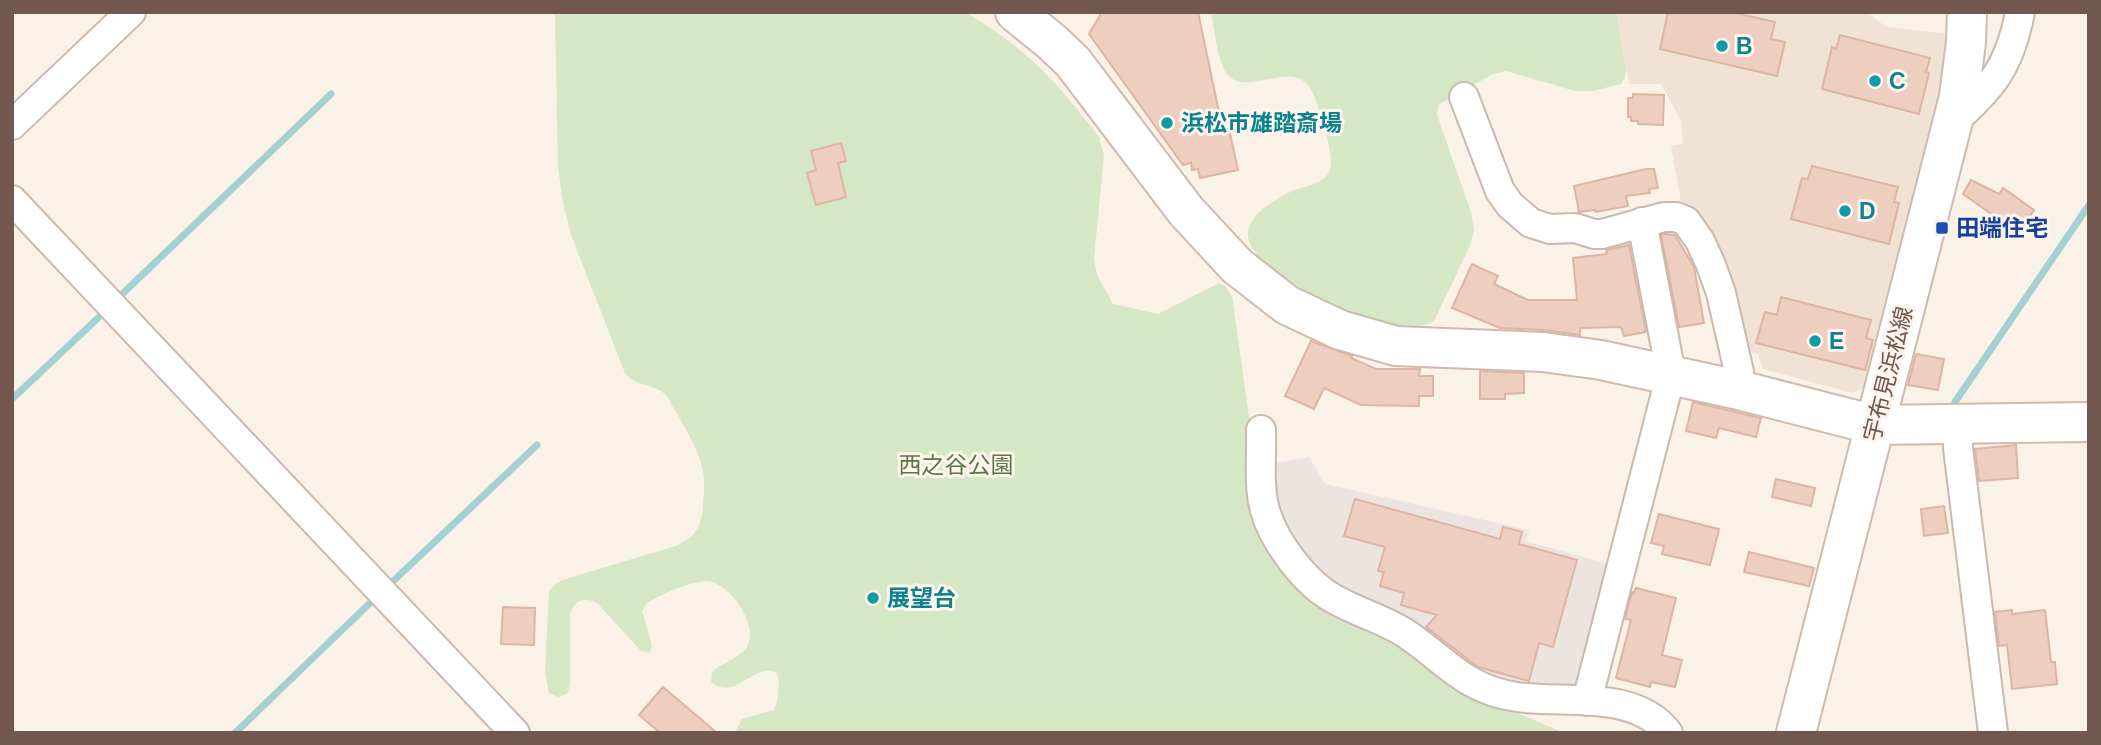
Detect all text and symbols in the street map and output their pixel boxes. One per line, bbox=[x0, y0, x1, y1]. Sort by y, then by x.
place label: B bbox=[1736, 33, 1753, 59]
marker: B bbox=[1714, 38, 1730, 54]
place label: C bbox=[1889, 68, 1906, 94]
marker: C bbox=[1867, 73, 1883, 89]
place label: 浜松市雄踏斎場 bbox=[1181, 110, 1342, 136]
marker: 浜松市雄踏斎場 bbox=[1159, 115, 1175, 131]
place label: D bbox=[1859, 198, 1876, 224]
marker: D bbox=[1837, 203, 1853, 219]
place label: 田端住宅 bbox=[1956, 215, 2048, 241]
marker: 田端住宅 bbox=[1934, 220, 1950, 236]
street label: 宇布見浜松線 bbox=[1859, 304, 1917, 444]
place label: E bbox=[1829, 328, 1844, 354]
marker: E bbox=[1807, 333, 1823, 349]
park label: 西之谷公園 bbox=[899, 452, 1014, 478]
place label: 展望台 bbox=[887, 585, 956, 611]
marker: 展望台 bbox=[865, 590, 881, 606]

